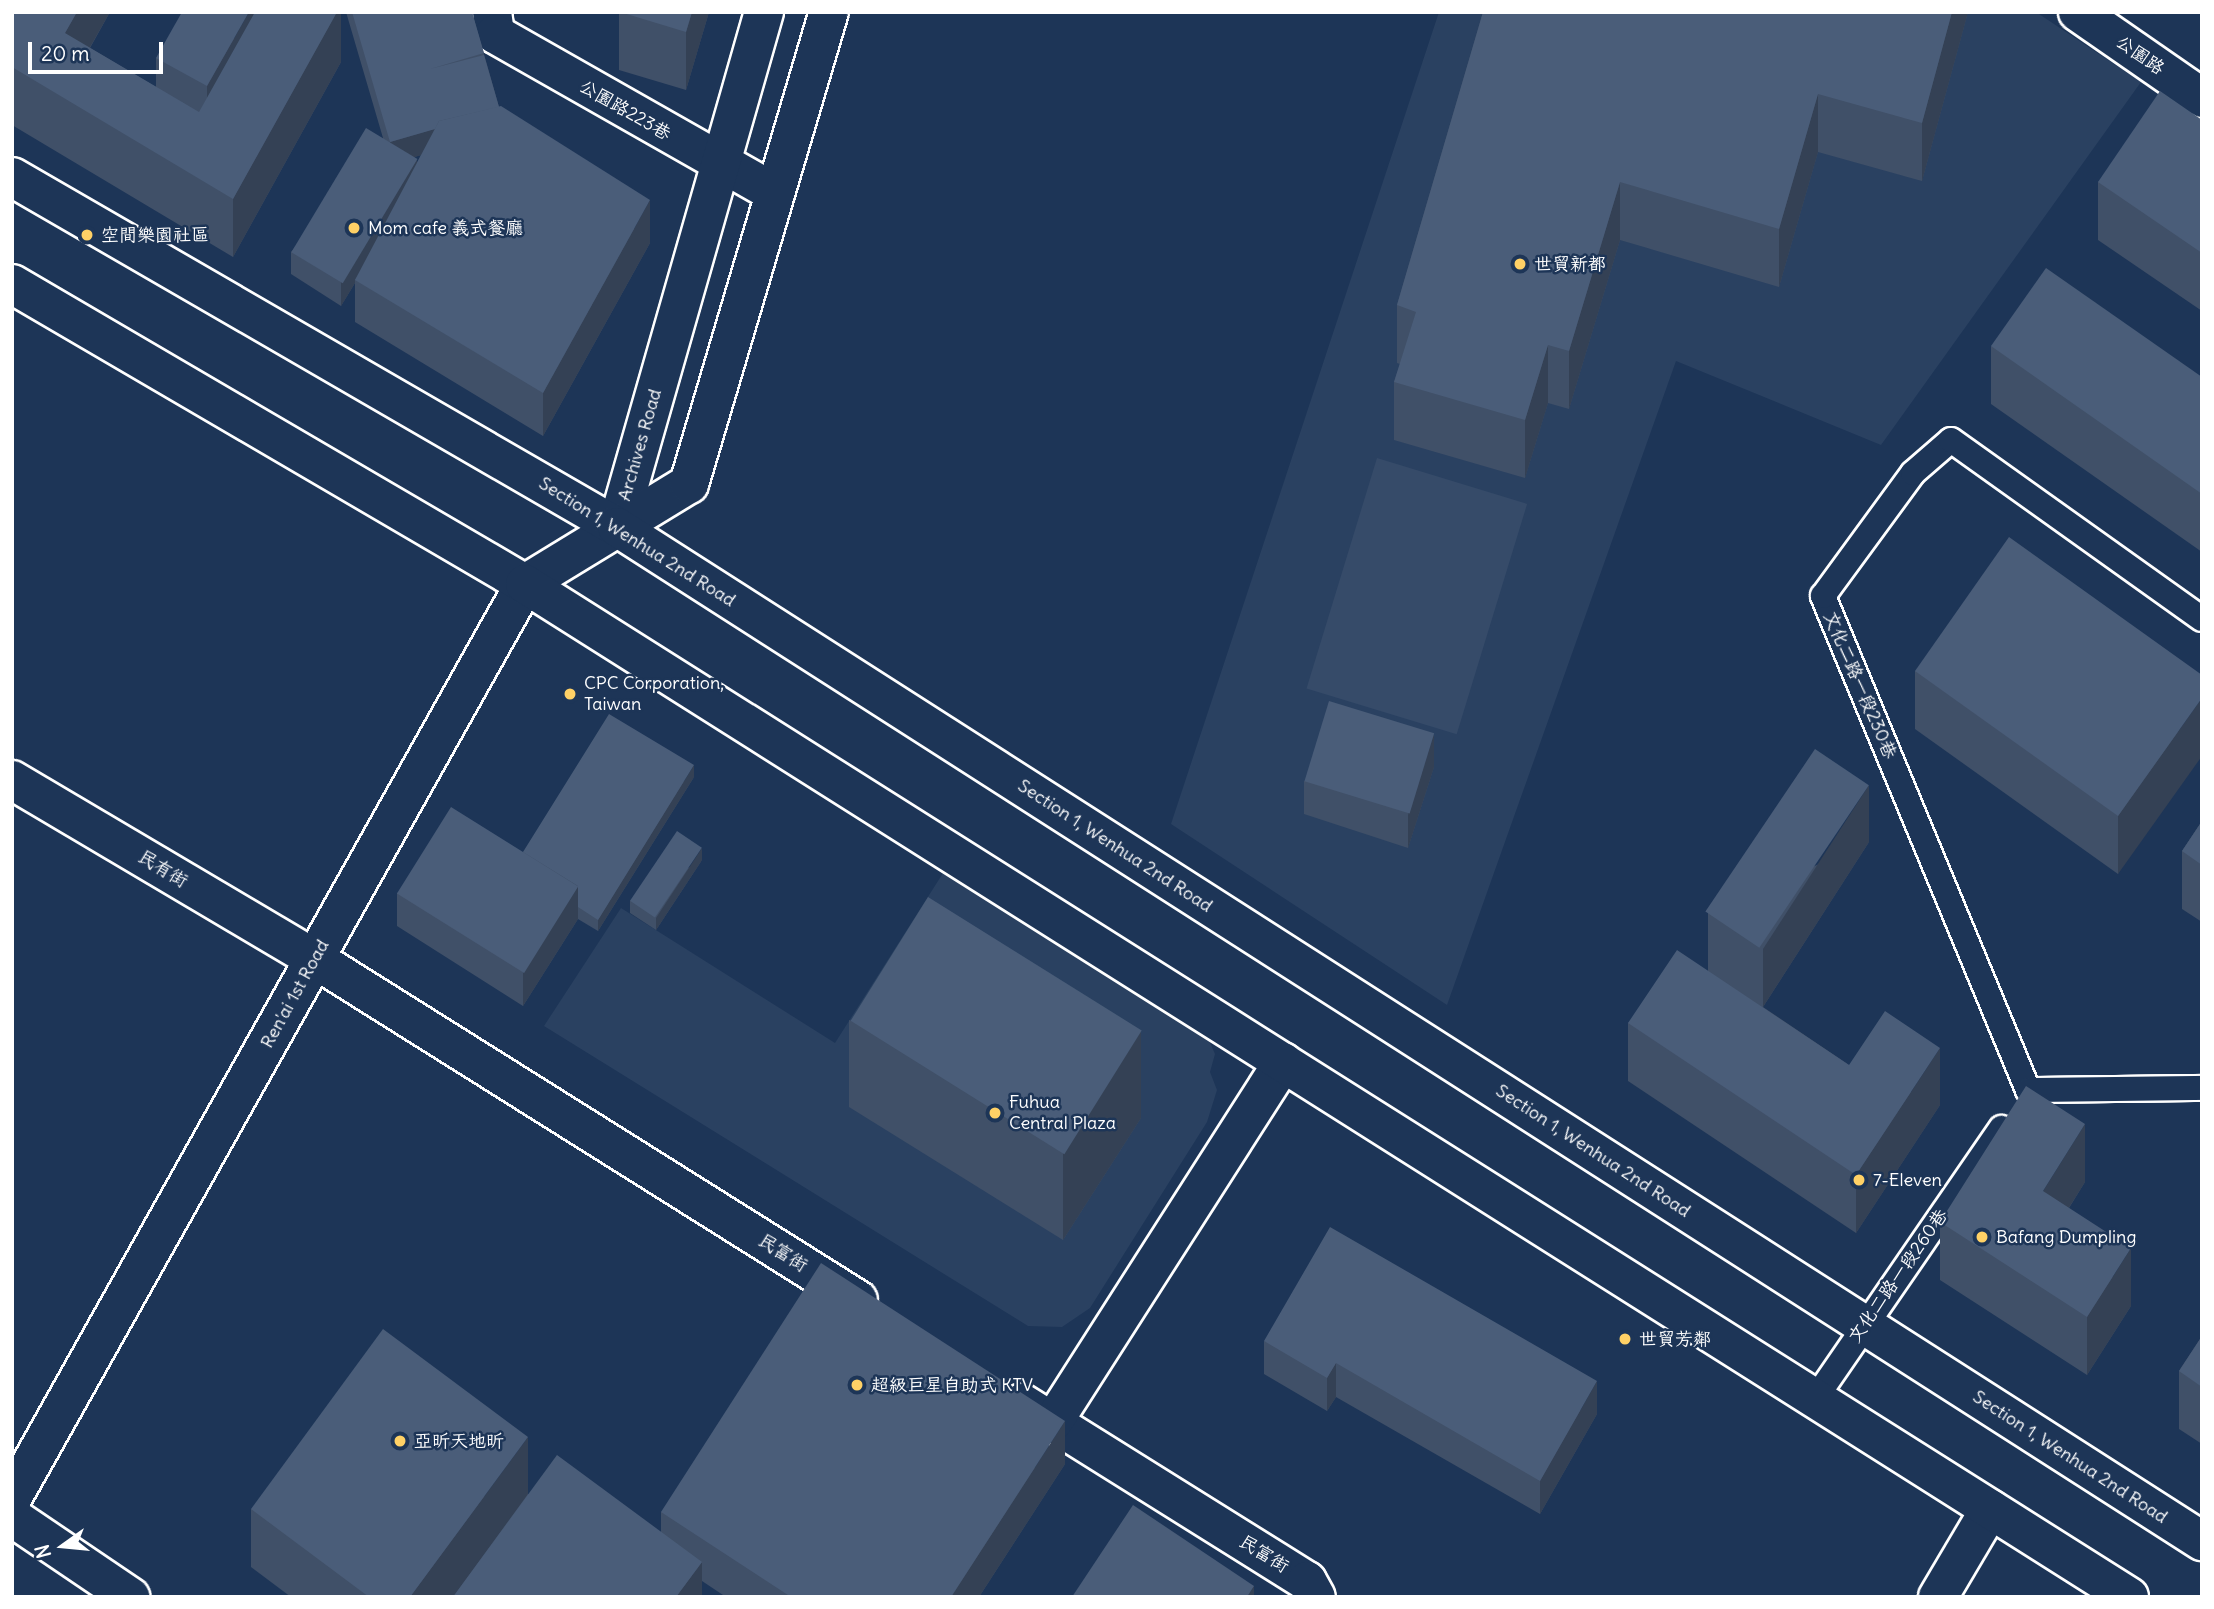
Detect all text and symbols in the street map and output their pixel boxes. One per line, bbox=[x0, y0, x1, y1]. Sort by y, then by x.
scale bar bbox=[32, 28, 166, 72]
street label: 公園路 bbox=[2112, 31, 2168, 79]
text: 20 m bbox=[41, 40, 90, 67]
street label: 公園路223巷 bbox=[575, 75, 675, 145]
place label: Mom cafe 義式餐廳 bbox=[368, 217, 523, 239]
marker: Mom cafe 義式餐廳 bbox=[346, 220, 362, 236]
place label: 空間樂園社區 bbox=[101, 224, 209, 246]
marker: 空間樂園社區 bbox=[79, 227, 95, 243]
place label: 世貿新都 bbox=[1534, 253, 1606, 275]
marker: 世貿新都 bbox=[1512, 256, 1528, 272]
street label: Archives Road bbox=[614, 387, 666, 503]
street label: Section 1, Wenhua 2nd Road bbox=[535, 473, 739, 611]
street label: 文化二路一段230巷 bbox=[1819, 608, 1901, 762]
place label: CPC Corporation, Taiwan bbox=[584, 673, 724, 716]
marker: CPC Corporation, Taiwan bbox=[562, 686, 578, 702]
street label: Section 1, Wenhua 2nd Road bbox=[1014, 775, 1216, 917]
street label: 民有街 bbox=[134, 846, 192, 892]
street label: Ren'ai 1st Road bbox=[256, 936, 334, 1052]
street label: Section 1, Wenhua 2nd Road bbox=[1492, 1080, 1694, 1222]
place label: Fuhua Central Plaza bbox=[1009, 1092, 1116, 1134]
marker: Fuhua Central Plaza bbox=[987, 1105, 1003, 1121]
place label: 7-Eleven bbox=[1873, 1169, 1942, 1191]
marker: 7-Eleven bbox=[1851, 1172, 1867, 1188]
street label: 文化二路一段260巷 bbox=[1844, 1205, 1952, 1347]
place label: Bafang Dumpling bbox=[1996, 1226, 2137, 1248]
marker: Bafang Dumpling bbox=[1974, 1229, 1990, 1245]
street label: 民富街 bbox=[754, 1230, 812, 1276]
place label: 世貿芳鄰 bbox=[1639, 1328, 1711, 1350]
marker: 世貿芳鄰 bbox=[1617, 1331, 1633, 1347]
place label: 超級巨星自助式 KTV bbox=[871, 1374, 1033, 1396]
marker: 超級巨星自助式 KTV bbox=[849, 1377, 865, 1393]
street label: Section 1, Wenhua 2nd Road bbox=[1969, 1386, 2171, 1528]
place label: 亞昕天地昕 bbox=[414, 1430, 504, 1452]
marker: 亞昕天地昕 bbox=[392, 1433, 408, 1449]
north arrow bbox=[28, 1511, 98, 1581]
street label: 民富街 bbox=[1235, 1531, 1293, 1577]
text: N bbox=[29, 1542, 56, 1561]

